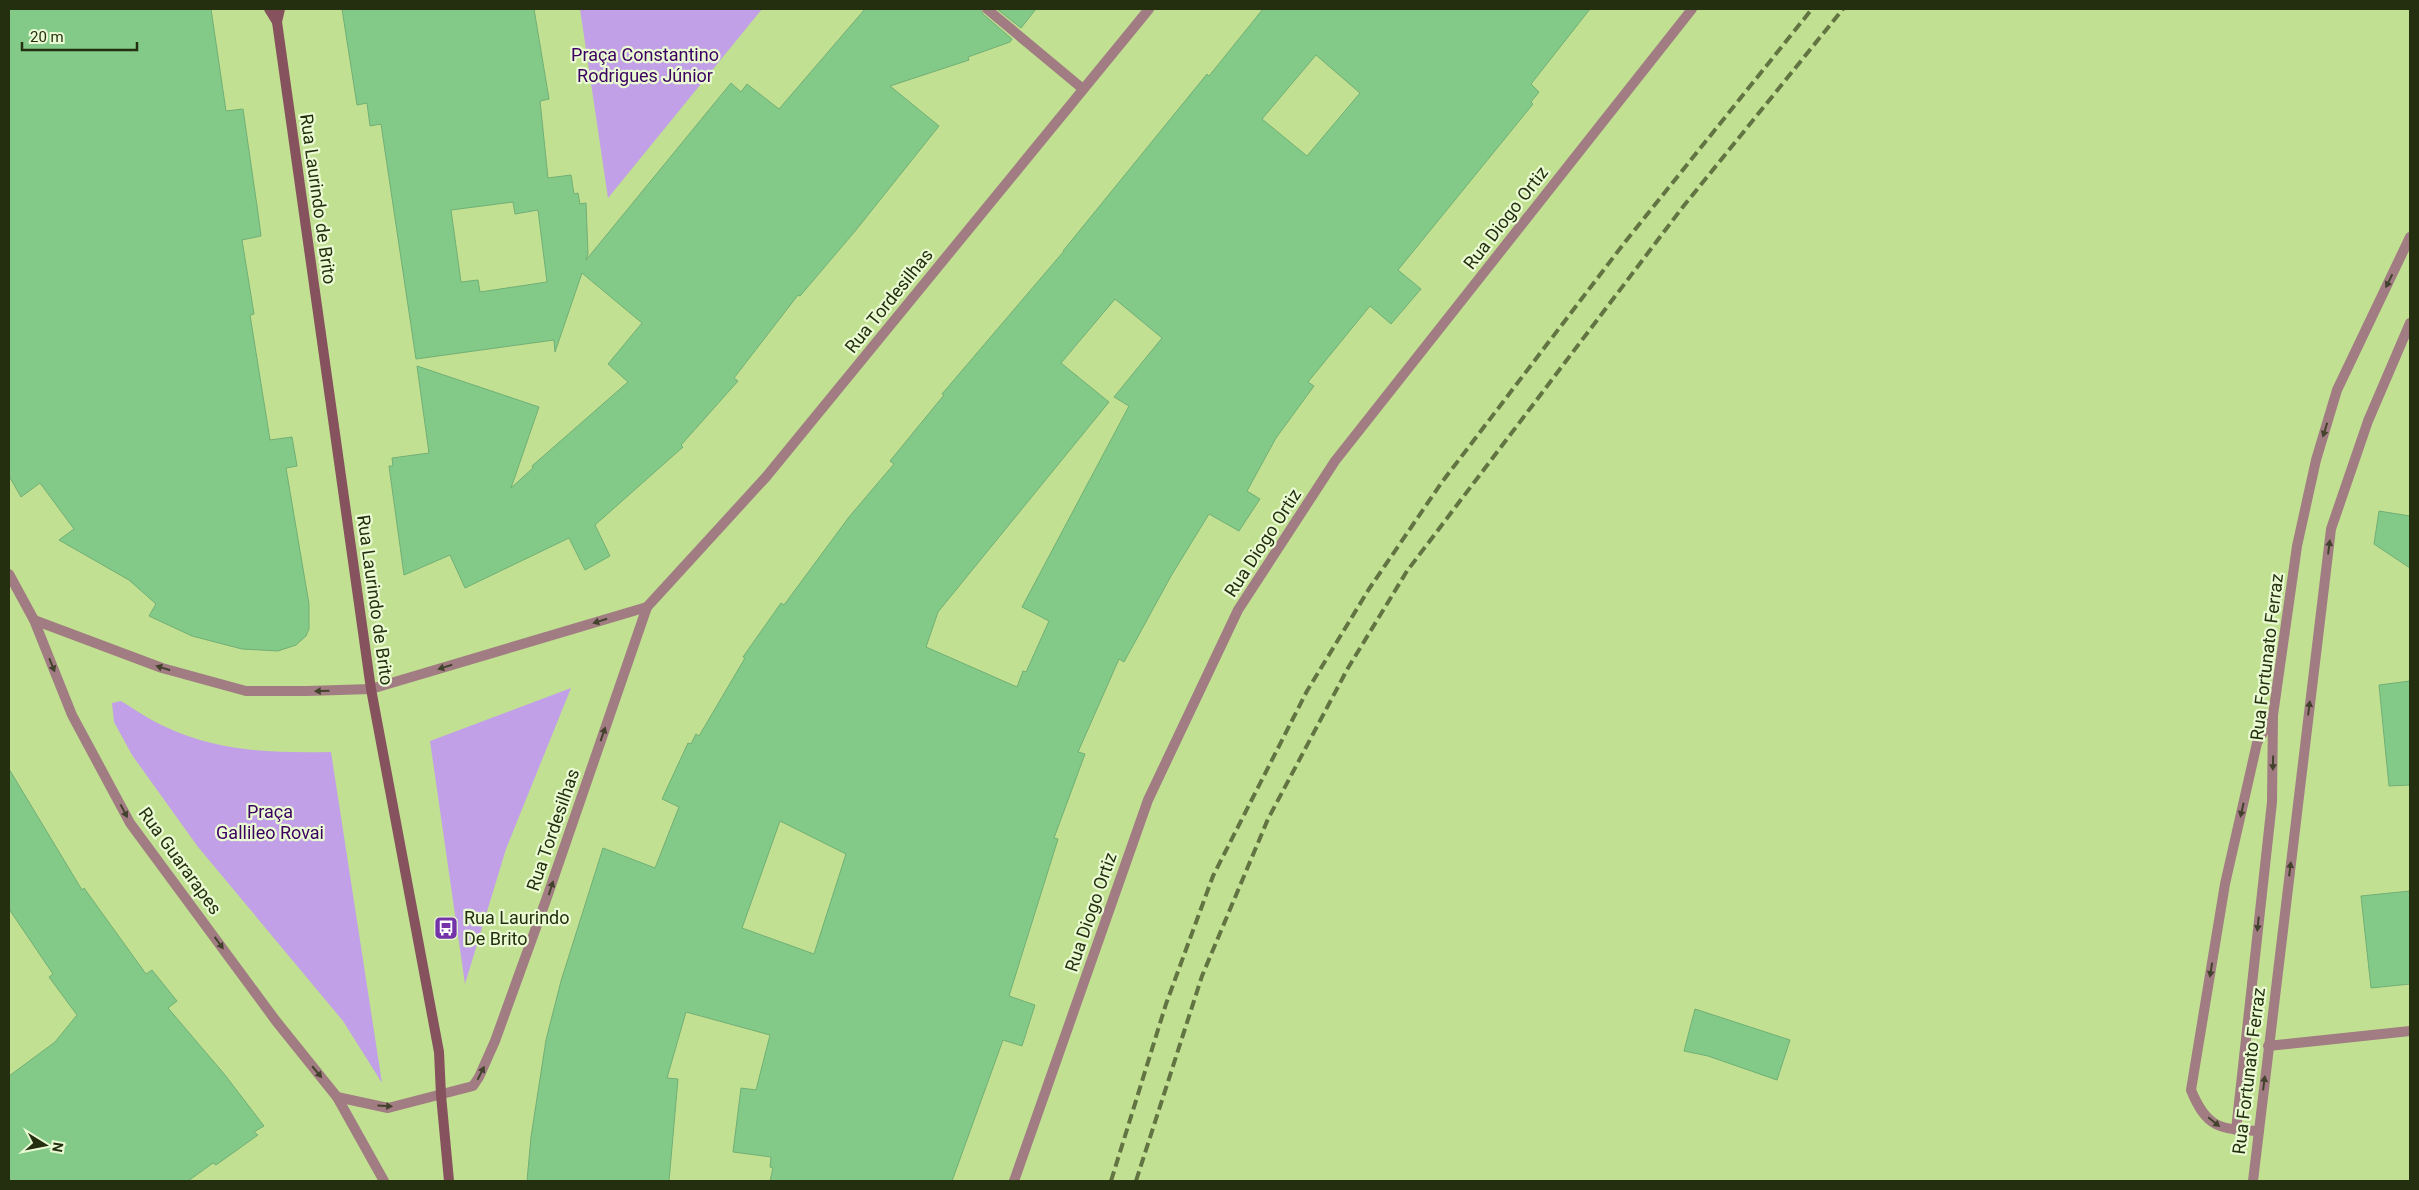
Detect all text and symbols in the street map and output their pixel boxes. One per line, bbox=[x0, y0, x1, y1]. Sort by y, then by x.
scale bar bbox=[22, 20, 138, 52]
text: 20 m bbox=[30, 28, 64, 46]
park label: Praça Constantino Rodrigues Júnior bbox=[571, 44, 719, 86]
street label: Rua Laurindo de Brito bbox=[296, 112, 341, 285]
street label: Rua Diogo Ortiz bbox=[1459, 162, 1552, 273]
street label: Rua Tordesilhas bbox=[840, 244, 937, 357]
one-way arrow bbox=[2385, 274, 2393, 288]
one-way arrow bbox=[2320, 423, 2328, 438]
street label: Rua Diogo Ortiz bbox=[1220, 485, 1305, 601]
street label: Rua Laurindo de Brito bbox=[353, 513, 398, 686]
one-way arrow bbox=[2325, 539, 2333, 555]
street label: Rua Fortunato Ferraz bbox=[2246, 572, 2287, 741]
one-way arrow bbox=[593, 617, 608, 625]
one-way arrow bbox=[48, 658, 56, 673]
one-way arrow bbox=[155, 663, 170, 671]
one-way arrow bbox=[437, 664, 452, 672]
one-way arrow bbox=[314, 687, 330, 695]
one-way arrow bbox=[2305, 700, 2313, 716]
one-way arrow bbox=[599, 726, 607, 741]
one-way arrow bbox=[2269, 755, 2277, 771]
street label: Rua Tordesilhas bbox=[522, 766, 583, 894]
park label: Praça Gallileo Rovai bbox=[216, 801, 324, 843]
street label: Rua Guararapes bbox=[135, 803, 226, 918]
one-way arrow bbox=[2238, 803, 2246, 818]
one-way arrow bbox=[120, 804, 128, 818]
street label: Rua Diogo Ortiz bbox=[1060, 849, 1121, 974]
one-way arrow bbox=[2286, 861, 2294, 877]
one-way arrow bbox=[547, 880, 555, 895]
place label: Rua Laurindo De Brito bbox=[464, 907, 570, 949]
bus stop icon: Rua Laurindo De Brito bbox=[433, 915, 459, 941]
one-way arrow bbox=[2254, 917, 2262, 933]
one-way arrow bbox=[214, 936, 224, 950]
one-way arrow bbox=[2207, 962, 2215, 978]
street label: Rua Fortunato Ferraz bbox=[2228, 986, 2269, 1155]
one-way arrow bbox=[477, 1065, 485, 1080]
one-way arrow bbox=[311, 1066, 322, 1079]
one-way arrow bbox=[2260, 1075, 2268, 1091]
one-way arrow bbox=[377, 1102, 393, 1110]
one-way arrow bbox=[2207, 1117, 2220, 1127]
north arrow bbox=[20, 1120, 70, 1170]
text: N bbox=[49, 1141, 67, 1154]

